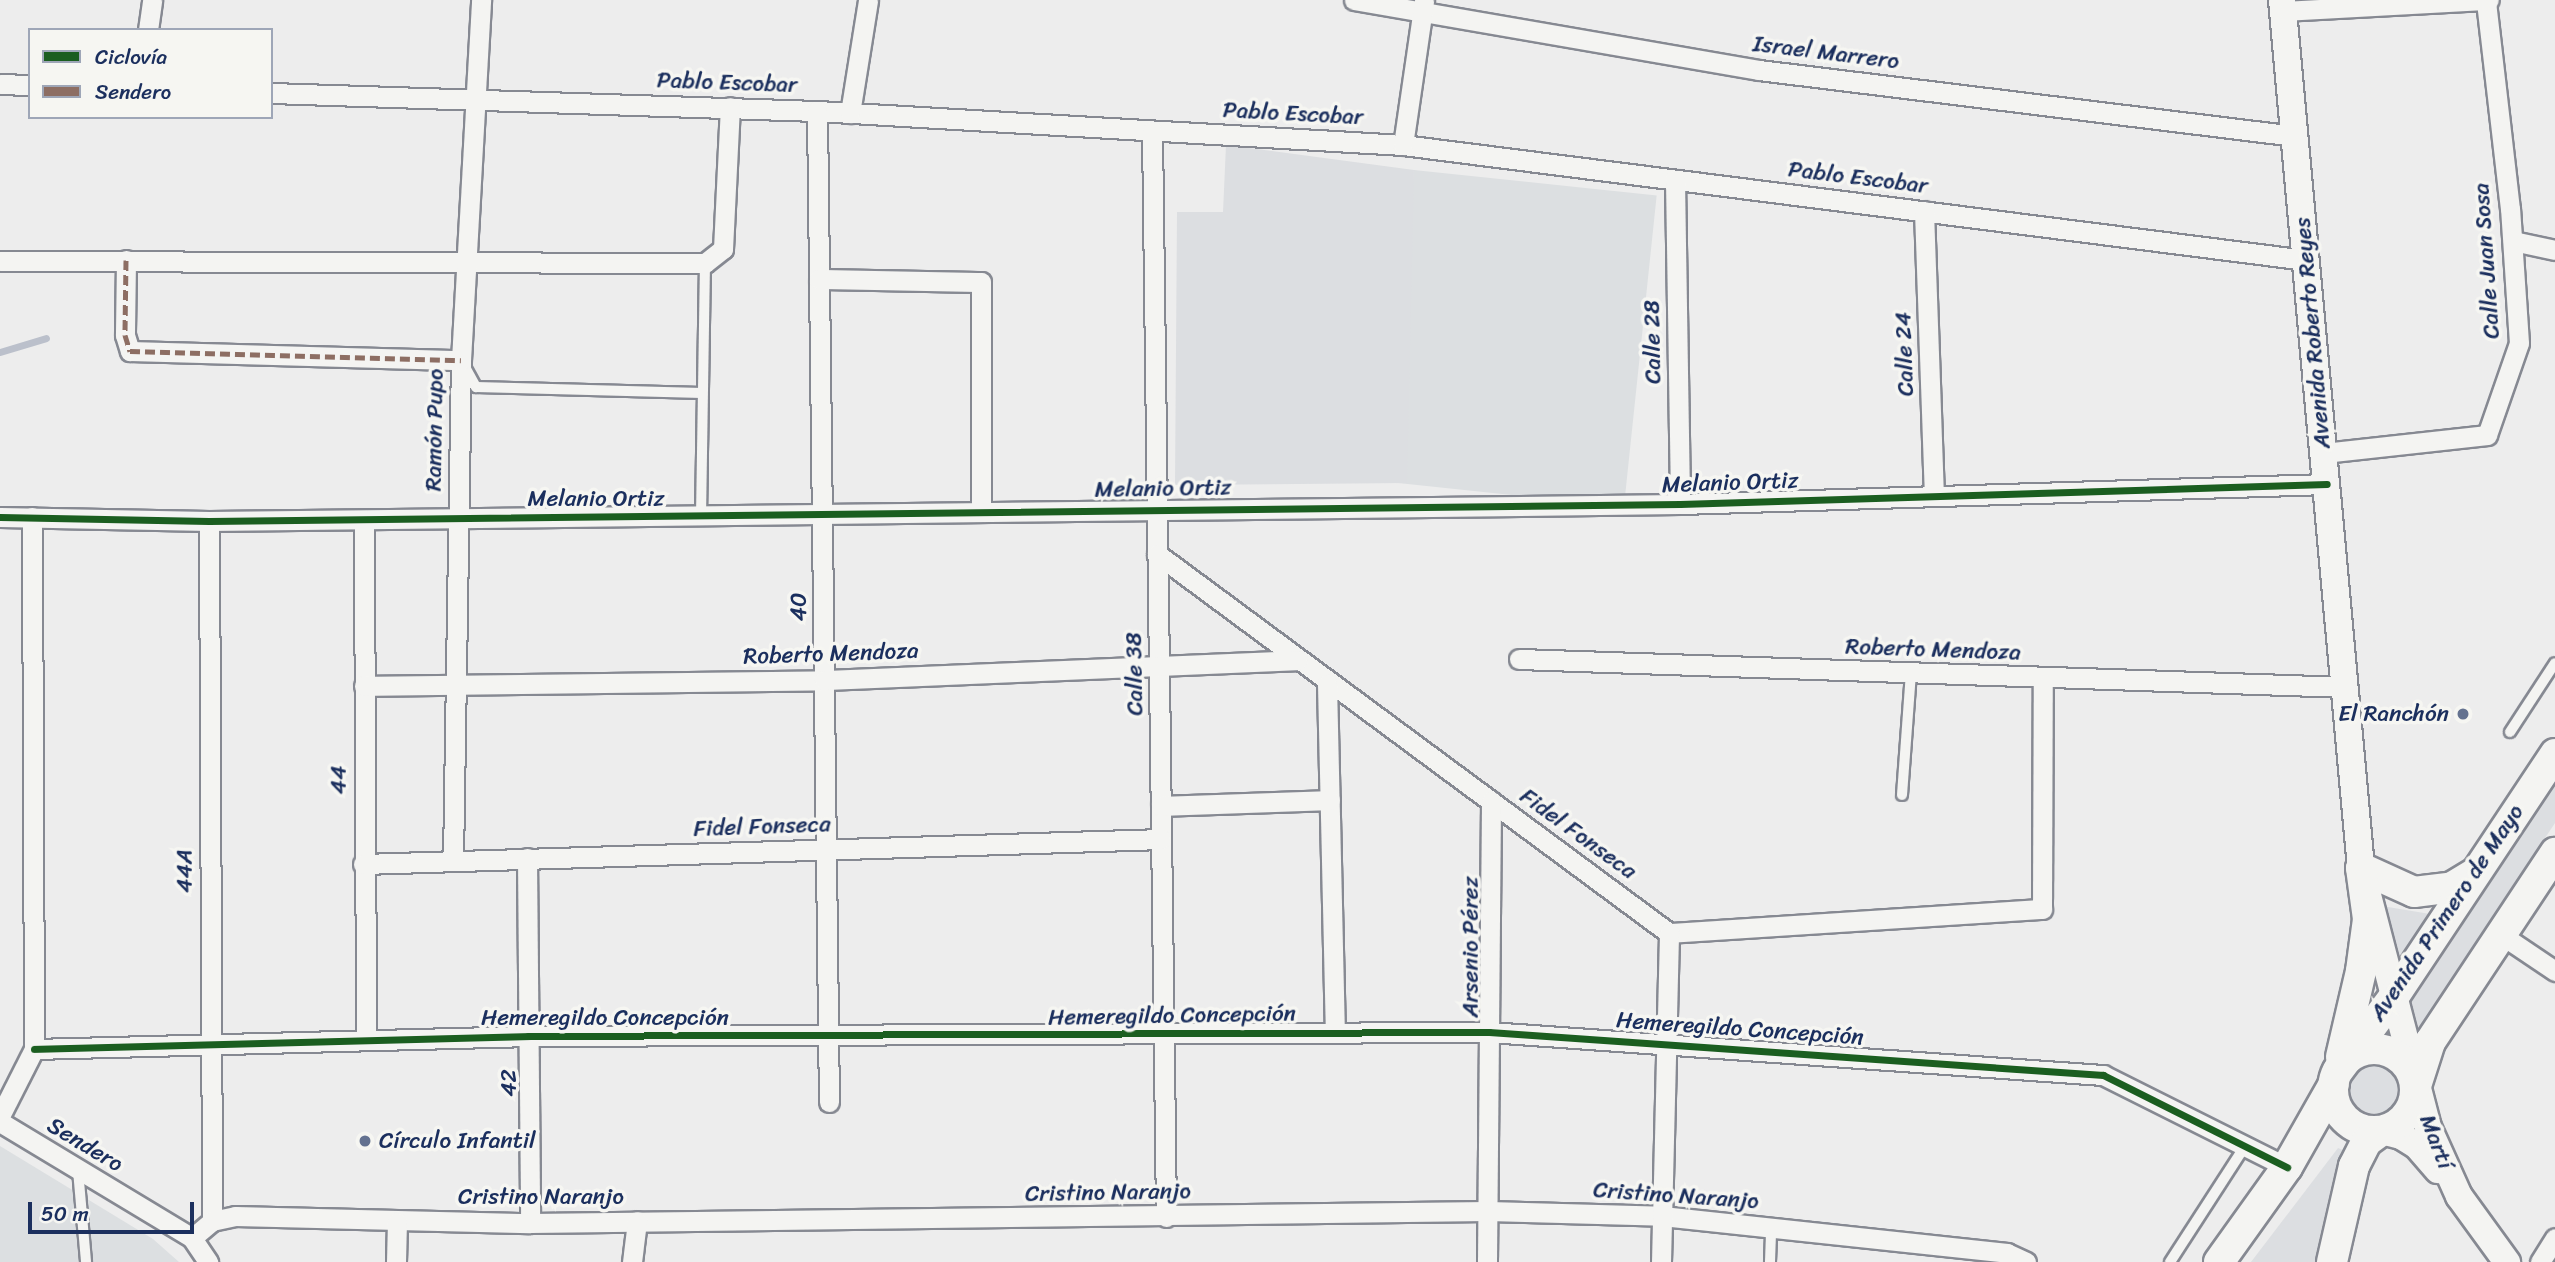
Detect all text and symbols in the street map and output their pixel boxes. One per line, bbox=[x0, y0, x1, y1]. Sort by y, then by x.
legend bbox=[28, 28, 273, 119]
street label: Israel Marrero bbox=[1751, 30, 1901, 76]
text: Ciclovía bbox=[95, 38, 167, 76]
street label: Pablo Escobar bbox=[656, 67, 798, 99]
text: Sendero bbox=[95, 73, 171, 111]
street label: Pablo Escobar bbox=[1221, 97, 1365, 131]
street label: Pablo Escobar bbox=[1786, 156, 1930, 200]
street label: Calle Juan Sosa bbox=[2468, 181, 2506, 341]
street label: Avenida Roberto Reyes bbox=[2289, 216, 2337, 450]
street label: Calle 28 bbox=[1638, 300, 1668, 384]
street label: Calle 24 bbox=[1890, 311, 1920, 397]
street label: Ramón Pupo bbox=[420, 368, 450, 492]
street label: Melanio Ortiz bbox=[1661, 467, 1799, 499]
street label: Melanio Ortiz bbox=[1094, 474, 1232, 504]
street label: Melanio Ortiz bbox=[528, 485, 664, 513]
street label: 40 bbox=[785, 592, 813, 622]
street label: Calle 38 bbox=[1120, 632, 1150, 716]
street label: Roberto Mendoza bbox=[1845, 633, 2021, 667]
street label: Roberto Mendoza bbox=[743, 637, 919, 671]
place label: El Ranchón bbox=[2338, 700, 2449, 728]
marker: El Ranchón bbox=[2455, 706, 2471, 722]
street label: 44 bbox=[325, 766, 353, 794]
street label: Fidel Fonseca bbox=[1514, 782, 1642, 886]
street label: Avenida Primero de Mayo bbox=[2364, 799, 2530, 1027]
street label: Fidel Fonseca bbox=[693, 811, 831, 843]
street label: 44A bbox=[171, 849, 199, 893]
street label: Arsenio Pérez bbox=[1457, 876, 1485, 1018]
street label: Hemeregildo Concepción bbox=[1048, 1000, 1296, 1032]
street label: Hemeregildo Concepción bbox=[481, 1004, 729, 1032]
street label: Hemeregildo Concepción bbox=[1615, 1007, 1865, 1051]
street label: 42 bbox=[495, 1069, 523, 1097]
street label: Martí bbox=[2413, 1111, 2459, 1173]
street label: Sendero bbox=[42, 1112, 128, 1178]
place label: Círculo Infantil bbox=[379, 1127, 536, 1155]
marker: Círculo Infantil bbox=[357, 1133, 373, 1149]
street label: Cristino Naranjo bbox=[1593, 1176, 1759, 1216]
street label: Cristino Naranjo bbox=[1025, 1178, 1191, 1208]
street label: Cristino Naranjo bbox=[458, 1183, 624, 1211]
scale bar bbox=[32, 1188, 198, 1232]
text: 50 m bbox=[41, 1195, 89, 1233]

